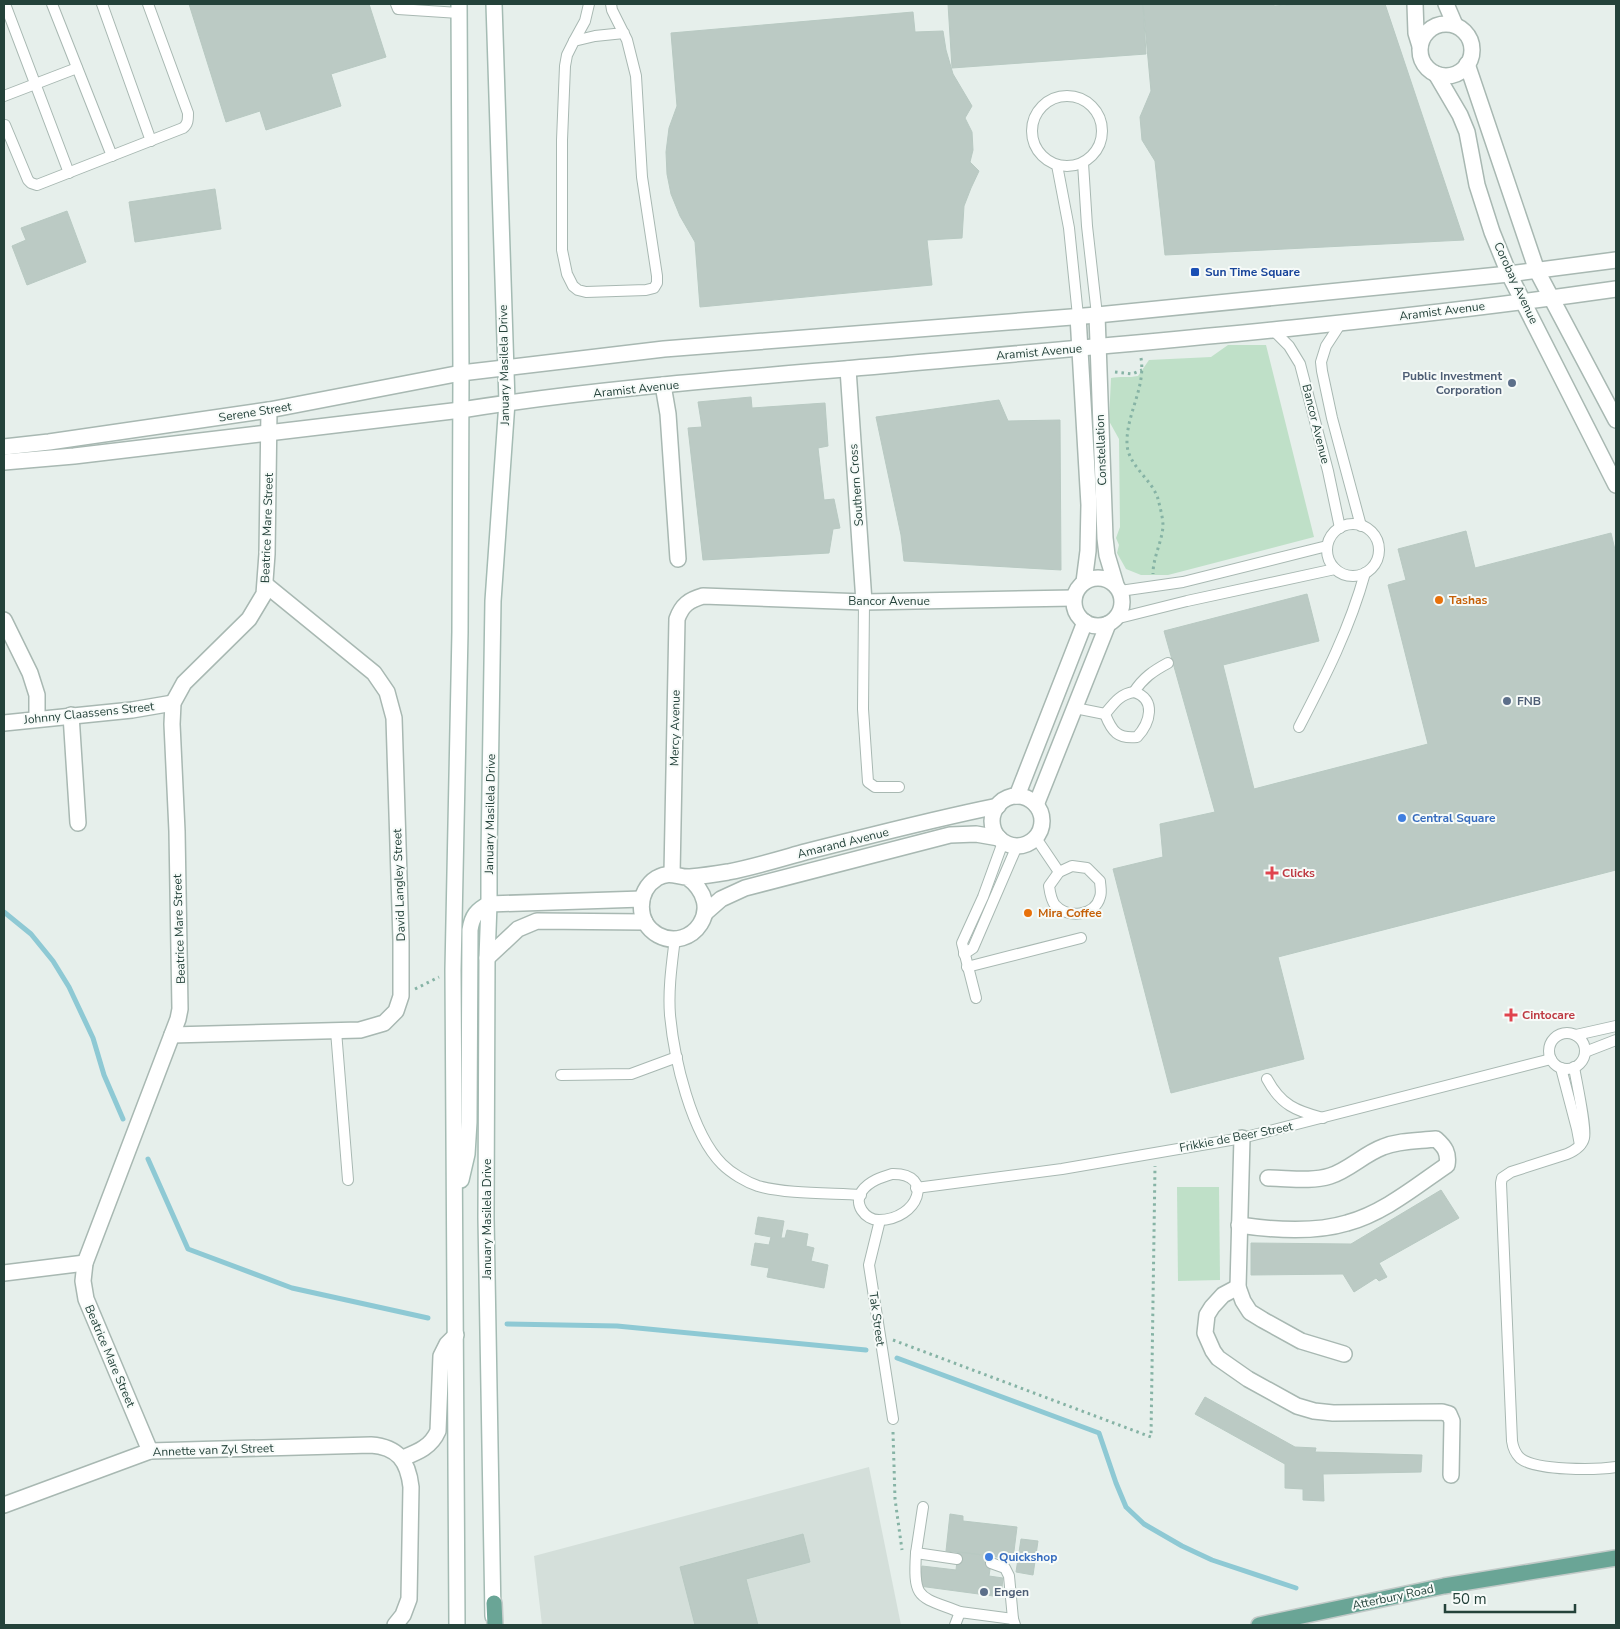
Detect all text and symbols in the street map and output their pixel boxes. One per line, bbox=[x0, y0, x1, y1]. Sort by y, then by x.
street label: Corobay Avenue bbox=[1490, 239, 1542, 327]
place label: Sun Time Square bbox=[1205, 264, 1300, 280]
marker: Sun Time Square bbox=[1189, 266, 1201, 278]
street label: Aramist Avenue bbox=[1398, 298, 1486, 324]
street label: January Masilela Drive bbox=[495, 305, 513, 426]
street label: Aramist Avenue bbox=[995, 340, 1083, 364]
place label: Public Investment Corporation bbox=[1402, 368, 1502, 398]
street label: Aramist Avenue bbox=[592, 377, 680, 401]
marker: Public Investment Corporation bbox=[1506, 377, 1518, 389]
street label: Bancor Avenue bbox=[1298, 382, 1334, 466]
street label: Serene Street bbox=[217, 398, 293, 426]
street label: Constellation bbox=[1092, 414, 1110, 486]
street label: Southern Cross bbox=[845, 443, 867, 527]
street label: Beatrice Mare Street bbox=[257, 472, 277, 583]
place label: Tashas bbox=[1449, 592, 1488, 608]
street label: Bancor Avenue bbox=[848, 593, 930, 609]
marker: Tashas bbox=[1433, 594, 1445, 606]
street label: Mercy Avenue bbox=[666, 690, 684, 766]
place label: FNB bbox=[1517, 693, 1541, 709]
marker: FNB bbox=[1501, 695, 1513, 707]
street label: Johnny Claassens Street bbox=[22, 698, 156, 728]
street label: January Masilela Drive bbox=[481, 754, 499, 875]
place label: Central Square bbox=[1412, 810, 1496, 826]
marker: Central Square bbox=[1396, 812, 1408, 824]
street label: Amarand Avenue bbox=[796, 824, 890, 862]
street label: David Langley Street bbox=[389, 828, 409, 942]
place label: Clicks bbox=[1282, 865, 1315, 881]
marker: Clicks bbox=[1266, 867, 1278, 879]
street label: Beatrice Mare Street bbox=[169, 873, 189, 984]
place label: Mira Coffee bbox=[1038, 905, 1102, 921]
marker: Mira Coffee bbox=[1022, 907, 1034, 919]
place label: Cintocare bbox=[1522, 1007, 1575, 1023]
marker: Cintocare bbox=[1504, 1008, 1518, 1022]
street label: Frikkie de Beer Street bbox=[1178, 1118, 1295, 1156]
street label: January Masilela Drive bbox=[479, 1159, 495, 1280]
street label: Tak Street bbox=[865, 1291, 889, 1348]
street label: Beatrice Mare Street bbox=[81, 1302, 139, 1411]
street label: Annette van Zyl Street bbox=[152, 1440, 275, 1460]
place label: Quickshop bbox=[999, 1549, 1057, 1565]
marker: Quickshop bbox=[983, 1551, 995, 1563]
street label: Atterbury Road bbox=[1351, 1581, 1435, 1613]
scale bar bbox=[1445, 1582, 1575, 1614]
place label: Engen bbox=[994, 1584, 1029, 1600]
marker: Engen bbox=[978, 1586, 990, 1598]
text: 50 m bbox=[1452, 1589, 1487, 1609]

